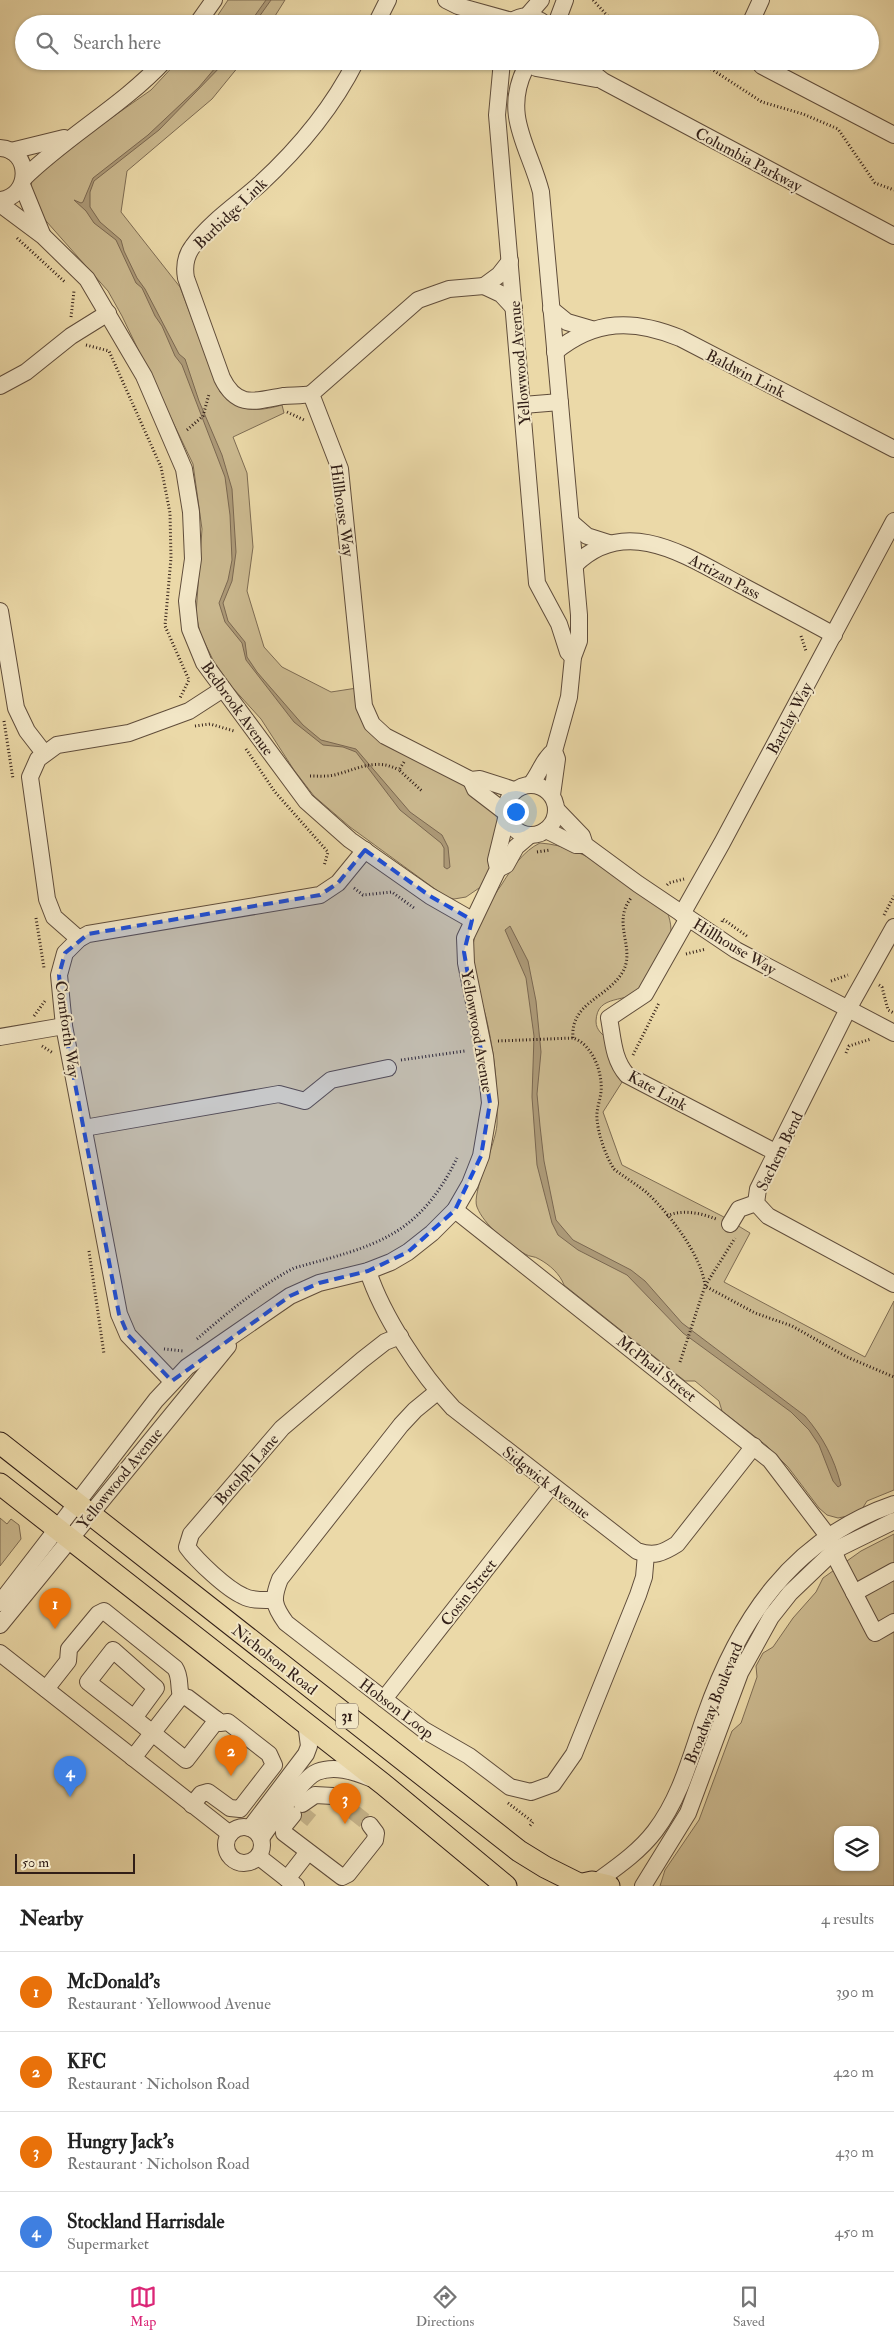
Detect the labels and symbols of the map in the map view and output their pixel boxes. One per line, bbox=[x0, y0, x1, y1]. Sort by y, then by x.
street label: Columbia Parkway bbox=[692, 123, 806, 197]
street label: Burbidge Link bbox=[190, 174, 272, 254]
street label: Yellowwood Avenue bbox=[505, 300, 535, 426]
street label: Baldwin Link bbox=[703, 345, 789, 403]
street label: Hillhouse Way bbox=[326, 462, 359, 559]
street label: Artizan Pass bbox=[685, 549, 764, 604]
street label: Bedbrook Avenue bbox=[196, 658, 278, 760]
street label: Barclay Way bbox=[763, 678, 818, 758]
your location bbox=[503, 799, 529, 825]
street label: Hillhouse Way bbox=[689, 914, 781, 980]
street label: Yellowwood Avenue bbox=[456, 968, 498, 1095]
street label: Cornforth Way bbox=[50, 979, 84, 1080]
street label: Kate Link bbox=[624, 1066, 691, 1115]
street label: Sachem Bend bbox=[752, 1108, 808, 1194]
street label: McPhail Street bbox=[612, 1331, 700, 1406]
street label: Yellowwood Avenue bbox=[73, 1424, 167, 1533]
street label: Botolph Lane bbox=[210, 1430, 284, 1510]
street label: Sidgwick Avenue bbox=[498, 1442, 595, 1524]
street label: Cosin Street bbox=[436, 1555, 501, 1630]
pin: 1 bbox=[39, 1588, 71, 1629]
street label: Nicholson Road bbox=[228, 1620, 321, 1700]
street label: Broadway Boulevard bbox=[680, 1640, 747, 1767]
street label: Hobson Loop bbox=[354, 1674, 438, 1744]
road number: 31 bbox=[336, 1704, 358, 1728]
pin: 2 bbox=[215, 1735, 247, 1776]
pin: 4 bbox=[54, 1756, 86, 1797]
pin: 3 bbox=[329, 1783, 361, 1824]
scale bar bbox=[15, 1851, 135, 1874]

